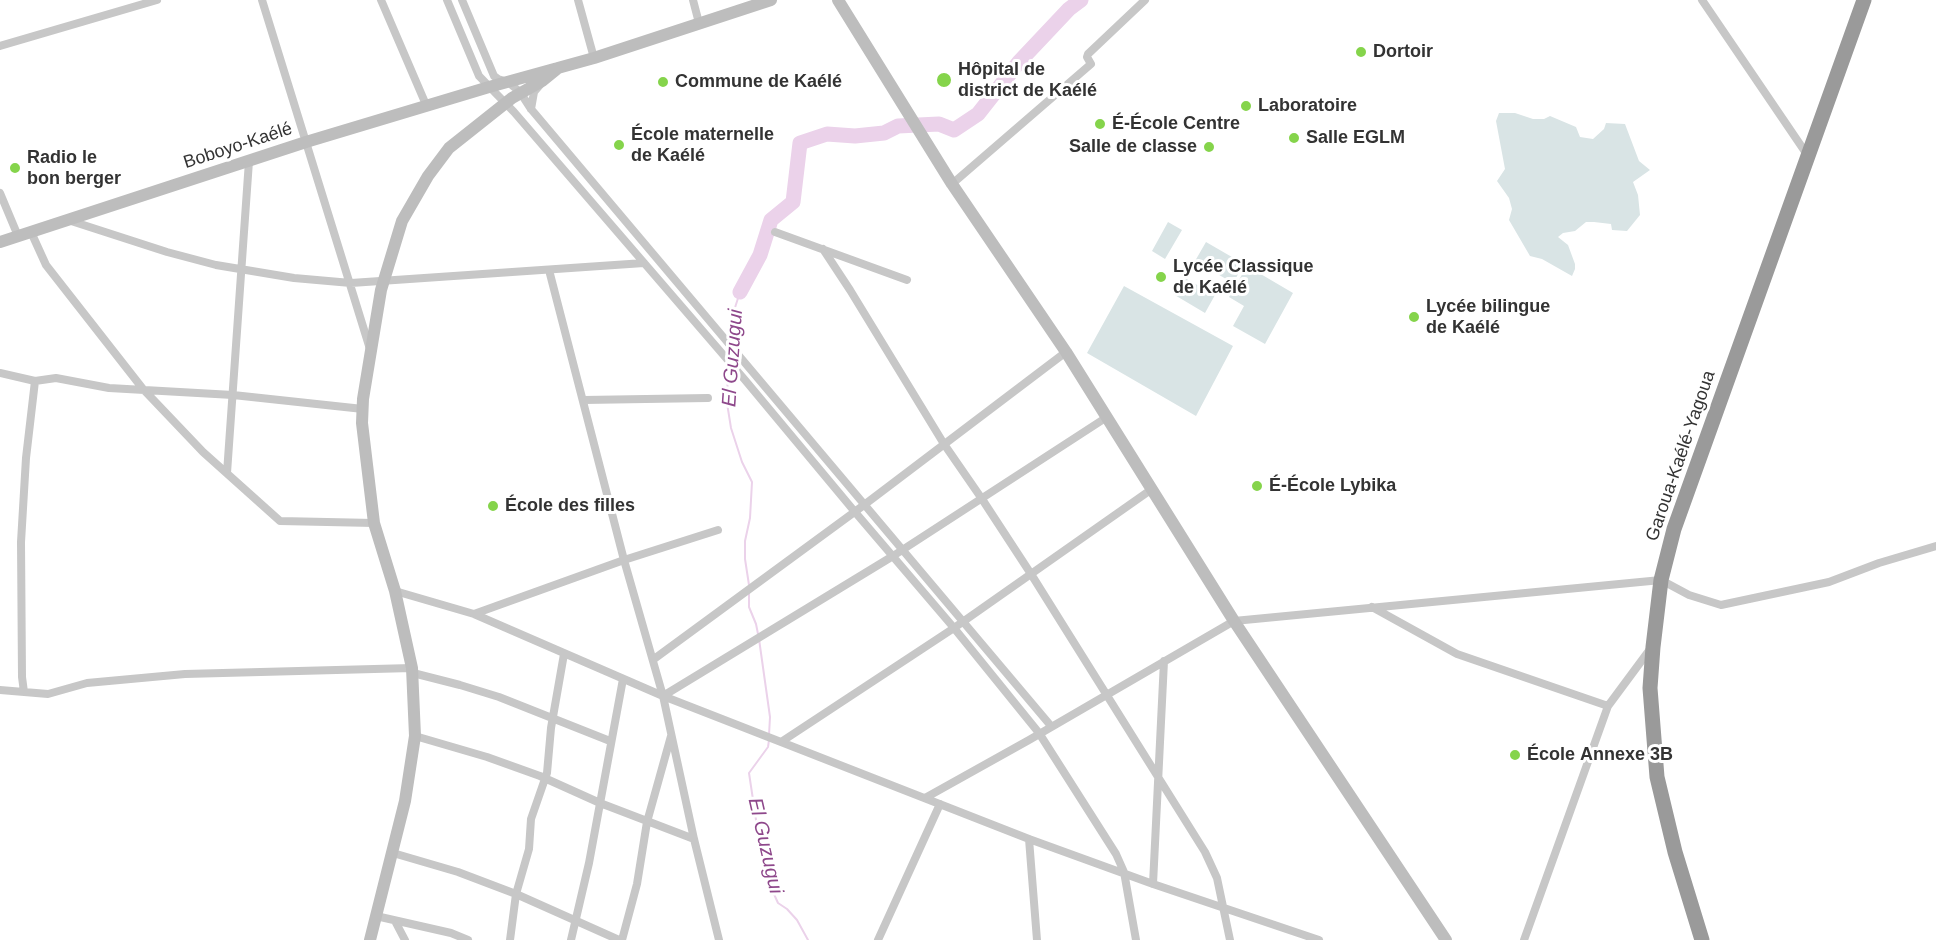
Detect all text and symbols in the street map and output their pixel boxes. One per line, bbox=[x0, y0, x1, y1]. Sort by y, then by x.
place label: Dortoir bbox=[1373, 41, 1433, 63]
marker: Dortoir bbox=[1354, 45, 1368, 59]
place label: Hôpital de district de Kaélé bbox=[958, 59, 1097, 101]
place label: Commune de Kaélé bbox=[675, 71, 842, 93]
marker: Hôpital de district de Kaélé bbox=[935, 71, 953, 89]
marker: Commune de Kaélé bbox=[656, 75, 670, 89]
place label: Laboratoire bbox=[1258, 95, 1357, 117]
marker: Laboratoire bbox=[1239, 99, 1253, 113]
place label: É-École Centre bbox=[1112, 113, 1240, 135]
marker: É-École Centre bbox=[1093, 117, 1107, 131]
street label: Boboyo-Kaélé bbox=[181, 118, 295, 174]
place label: École maternelle de Kaélé bbox=[631, 124, 774, 166]
place label: Salle EGLM bbox=[1306, 127, 1405, 149]
marker: Salle EGLM bbox=[1287, 131, 1301, 145]
place label: Salle de classe bbox=[1069, 136, 1197, 158]
marker: École maternelle de Kaélé bbox=[612, 138, 626, 152]
marker: Salle de classe bbox=[1202, 140, 1216, 154]
place label: Radio le bon berger bbox=[27, 147, 121, 190]
marker: Radio le bon berger bbox=[8, 161, 22, 175]
place label: Lycée Classique de Kaélé bbox=[1173, 256, 1313, 298]
marker: Lycée Classique de Kaélé bbox=[1154, 270, 1168, 284]
place label: Lycée bilingue de Kaélé bbox=[1426, 296, 1550, 338]
water label: El Guzugui bbox=[718, 308, 748, 408]
marker: Lycée bilingue de Kaélé bbox=[1407, 310, 1421, 324]
street label: Garoua-Kaélé-Yagoua bbox=[1642, 368, 1720, 544]
place label: É-École Lybika bbox=[1269, 475, 1396, 497]
marker: É-École Lybika bbox=[1250, 479, 1264, 493]
place label: École des filles bbox=[505, 495, 635, 517]
marker: École des filles bbox=[486, 499, 500, 513]
place label: École Annexe 3B bbox=[1527, 744, 1673, 766]
marker: École Annexe 3B bbox=[1508, 748, 1522, 762]
water label: El Guzugui bbox=[742, 796, 788, 896]

